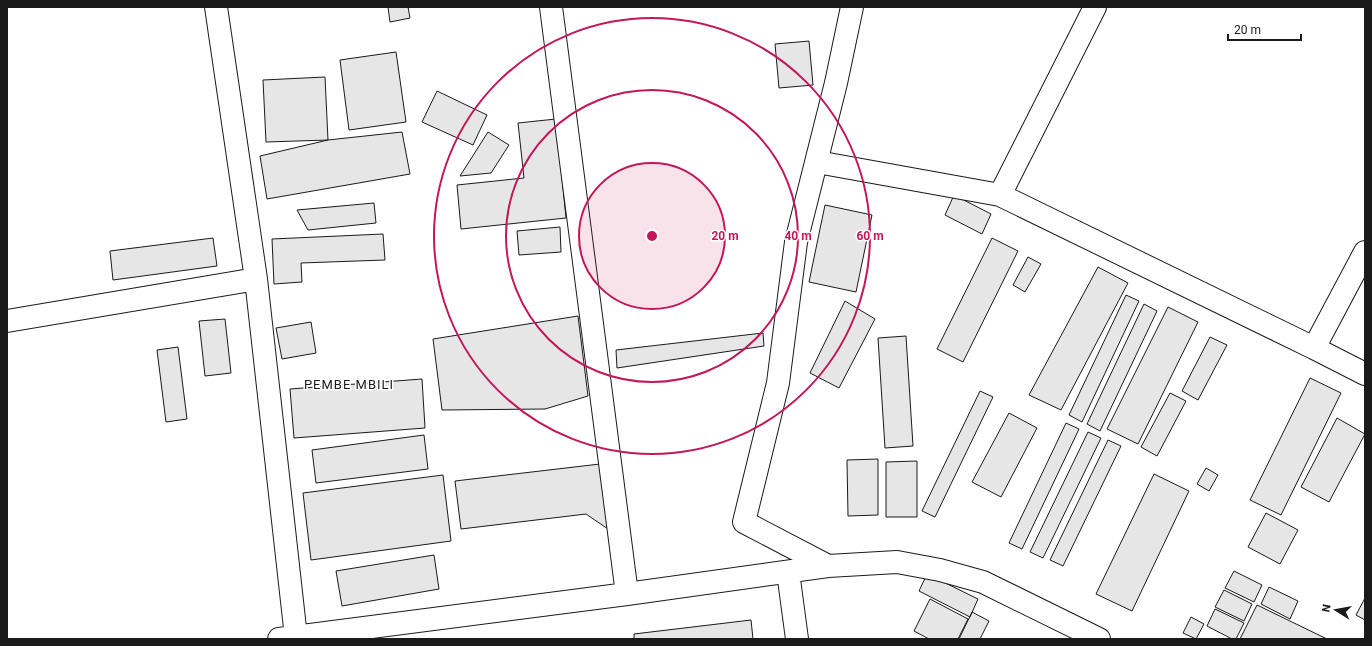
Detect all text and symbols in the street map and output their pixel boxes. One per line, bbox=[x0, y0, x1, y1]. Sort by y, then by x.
scale bar bbox=[1228, 16, 1301, 42]
text: 20 m bbox=[1234, 23, 1261, 37]
centre of rings bbox=[645, 229, 659, 243]
text: 20 m bbox=[711, 229, 739, 243]
text: 40 m bbox=[784, 229, 812, 243]
text: 60 m bbox=[856, 229, 884, 243]
district label: PEMBE MBILI bbox=[304, 377, 394, 392]
north arrow bbox=[1316, 590, 1356, 630]
text: N bbox=[1320, 603, 1334, 613]

